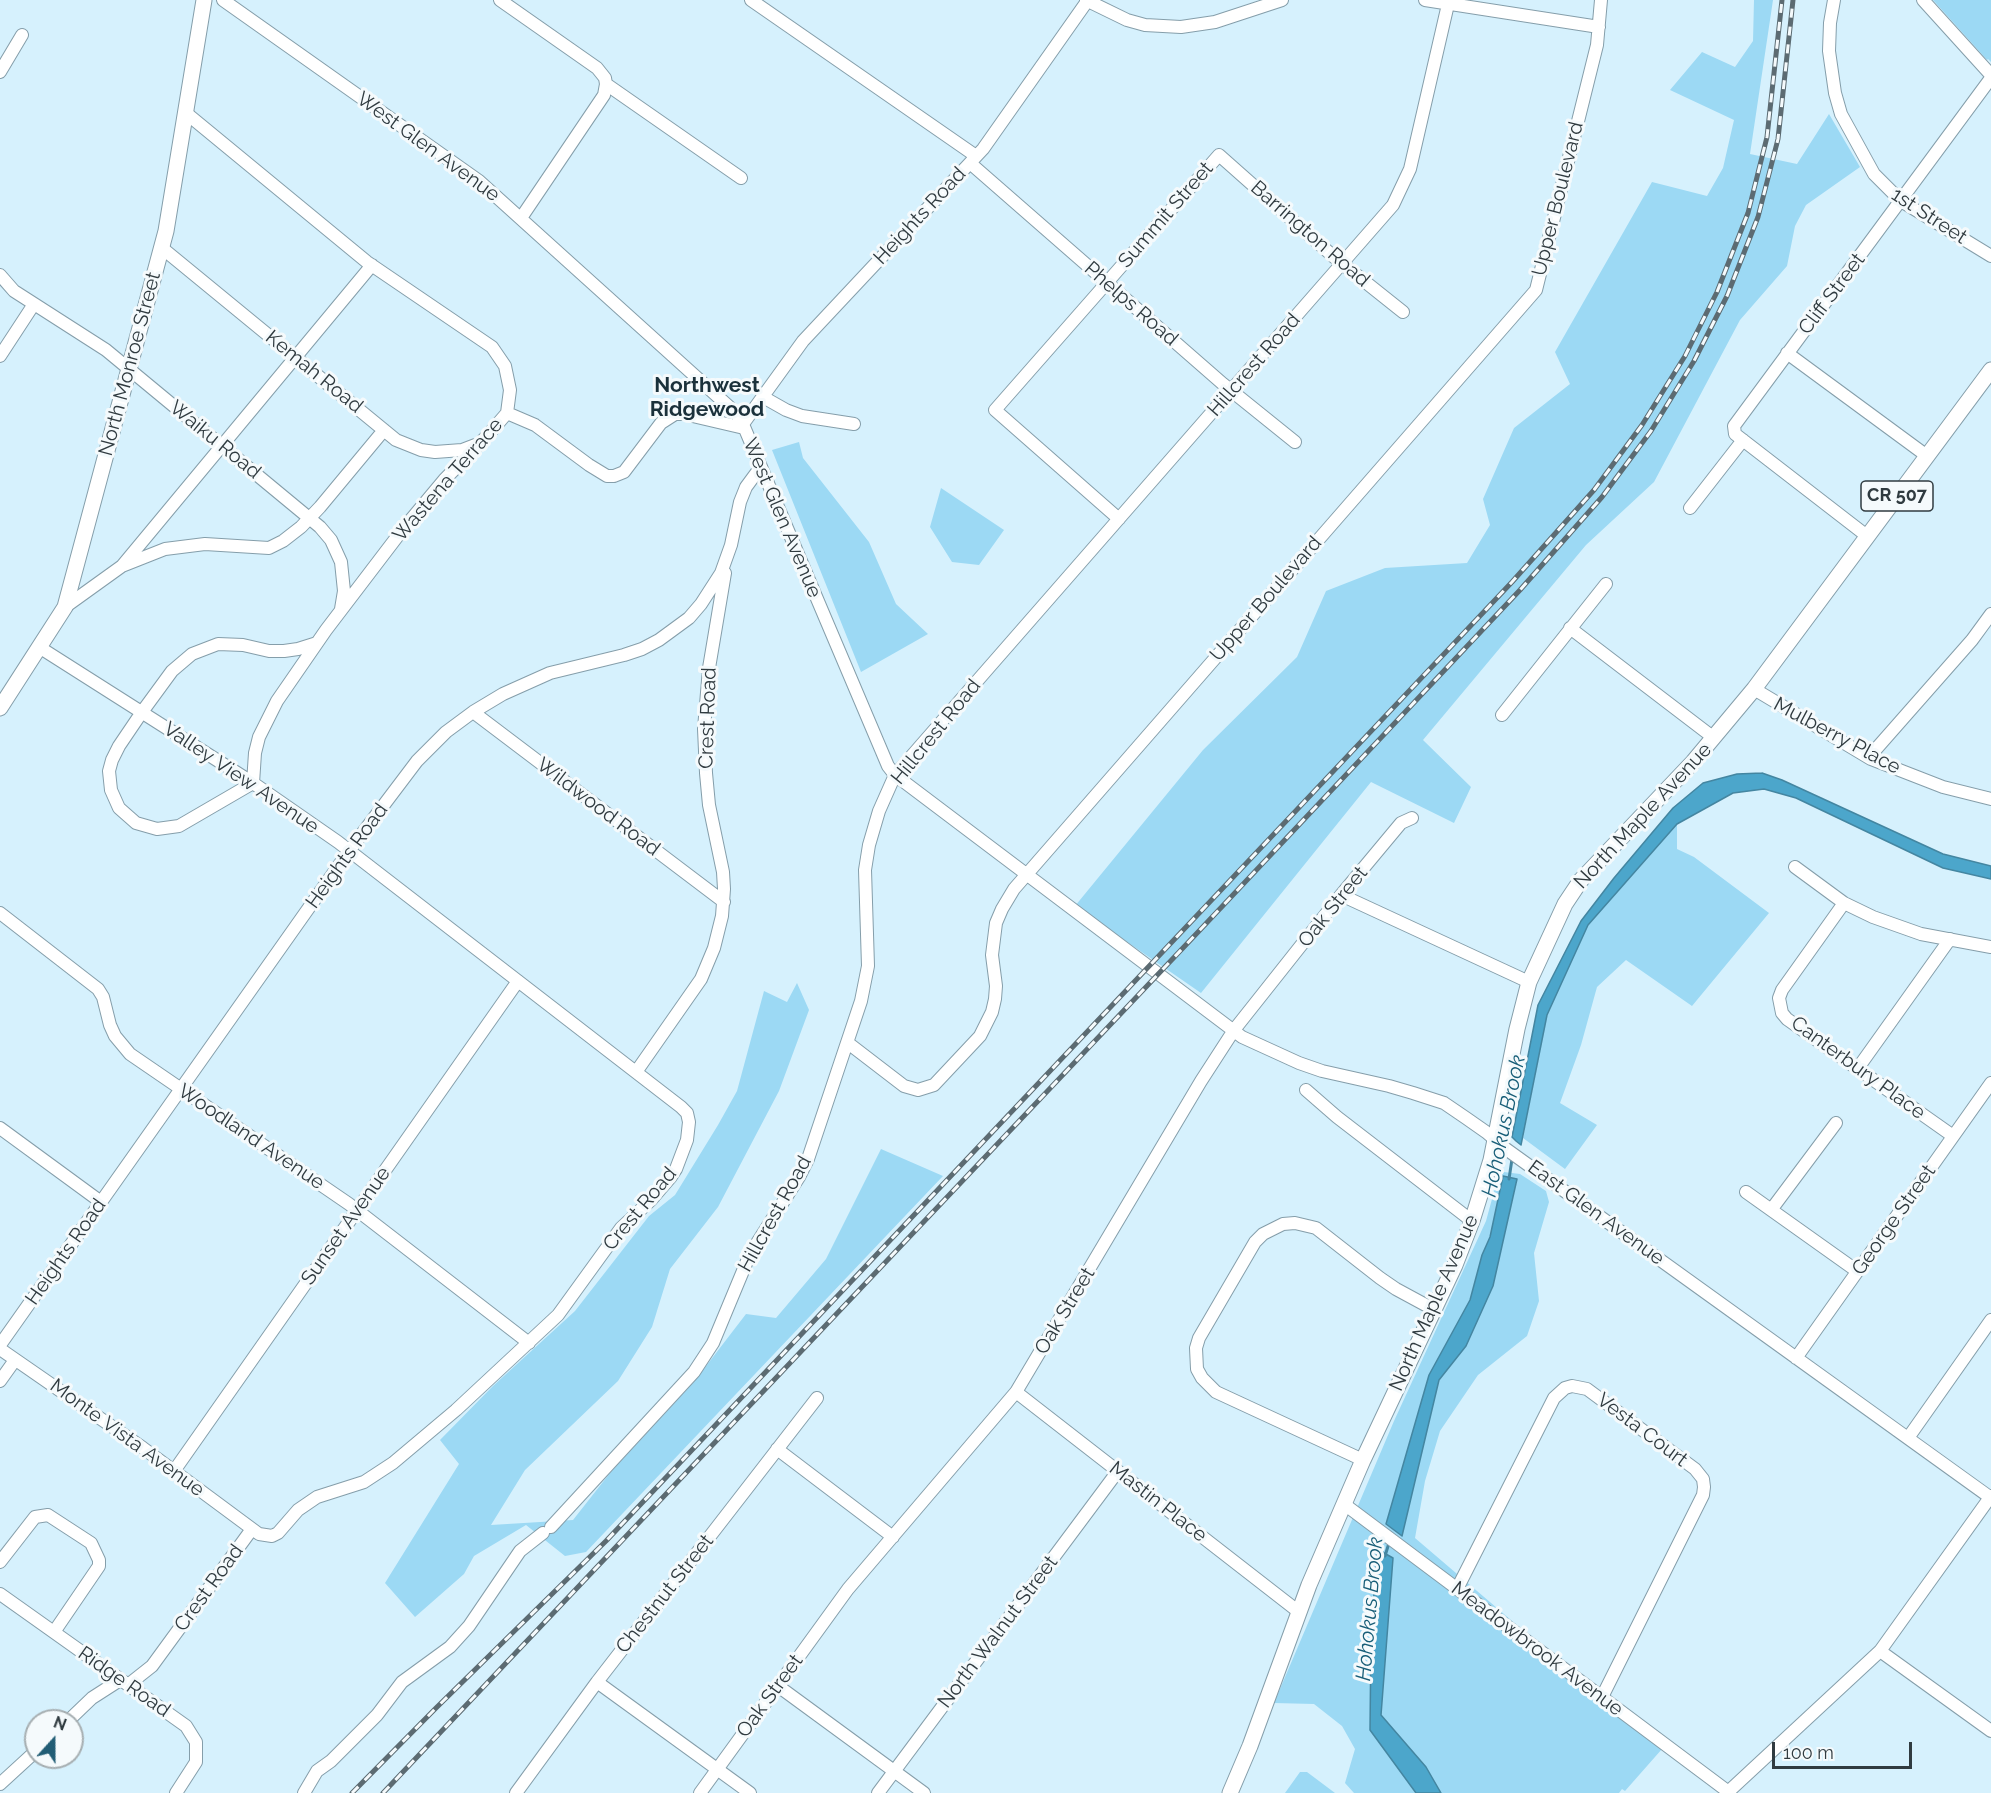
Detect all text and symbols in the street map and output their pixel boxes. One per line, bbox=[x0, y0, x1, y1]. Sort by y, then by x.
street label: West Glen Avenue bbox=[352, 87, 504, 207]
street label: Upper Boulevard bbox=[1527, 119, 1589, 279]
street label: Summit Street bbox=[1114, 157, 1218, 273]
street label: Heights Road bbox=[869, 162, 971, 270]
street label: Barrington Road bbox=[1246, 176, 1374, 292]
street label: 1st Street bbox=[1887, 183, 1971, 249]
street label: Cliff Street bbox=[1794, 249, 1870, 339]
street label: Phelps Road bbox=[1079, 257, 1183, 351]
street label: North Monroe Street bbox=[94, 269, 166, 459]
street label: Hillcrest Road bbox=[1203, 309, 1305, 421]
street label: Kemah Road bbox=[261, 326, 367, 418]
district label: Northwest Ridgewood bbox=[650, 373, 764, 423]
street label: Waiku Road bbox=[164, 396, 266, 484]
street label: Wastena Terrace bbox=[388, 413, 508, 547]
street label: West Glen Avenue bbox=[738, 435, 826, 601]
road number: CR 507 bbox=[1861, 481, 1933, 511]
street label: Upper Boulevard bbox=[1205, 532, 1327, 666]
street label: Crest Road bbox=[694, 667, 722, 769]
street label: Hillcrest Road bbox=[886, 674, 986, 790]
street label: Mulberry Place bbox=[1769, 692, 1905, 780]
street label: Valley View Avenue bbox=[159, 717, 323, 839]
street label: North Maple Avenue bbox=[1569, 738, 1717, 894]
street label: Wildwood Road bbox=[532, 753, 664, 861]
street label: Heights Road bbox=[301, 799, 393, 913]
street label: Oak Street bbox=[1293, 862, 1373, 952]
street label: Canterbury Place bbox=[1786, 1011, 1930, 1125]
water label: Hohokus Brook bbox=[1477, 1053, 1531, 1199]
street label: Woodland Avenue bbox=[173, 1079, 329, 1195]
street label: Hillcrest Road bbox=[733, 1152, 817, 1276]
street label: East Glen Avenue bbox=[1523, 1155, 1669, 1271]
street label: George Street bbox=[1847, 1160, 1941, 1280]
street label: Sunset Avenue bbox=[296, 1162, 396, 1290]
street label: Crest Road bbox=[598, 1162, 682, 1256]
street label: Heights Road bbox=[21, 1194, 111, 1310]
street label: North Maple Avenue bbox=[1384, 1211, 1484, 1395]
street label: Oak Street bbox=[1030, 1263, 1100, 1359]
street label: Monte Vista Avenue bbox=[45, 1374, 209, 1502]
street label: Vesta Court bbox=[1592, 1388, 1692, 1472]
street label: Mastin Place bbox=[1104, 1456, 1212, 1548]
street label: Chestnut Street bbox=[611, 1530, 719, 1658]
water label: Hohokus Brook bbox=[1351, 1536, 1389, 1682]
street label: Crest Road bbox=[169, 1540, 249, 1636]
street label: North Walnut Street bbox=[933, 1551, 1063, 1713]
street label: Meadowbrook Avenue bbox=[1446, 1577, 1628, 1721]
street label: Ridge Road bbox=[73, 1642, 175, 1722]
street label: Oak Street bbox=[732, 1650, 808, 1742]
north arrow bbox=[24, 1709, 84, 1769]
text: N bbox=[51, 1713, 69, 1735]
scale bar bbox=[1775, 1730, 1914, 1768]
text: 100 m bbox=[1783, 1742, 1834, 1763]

